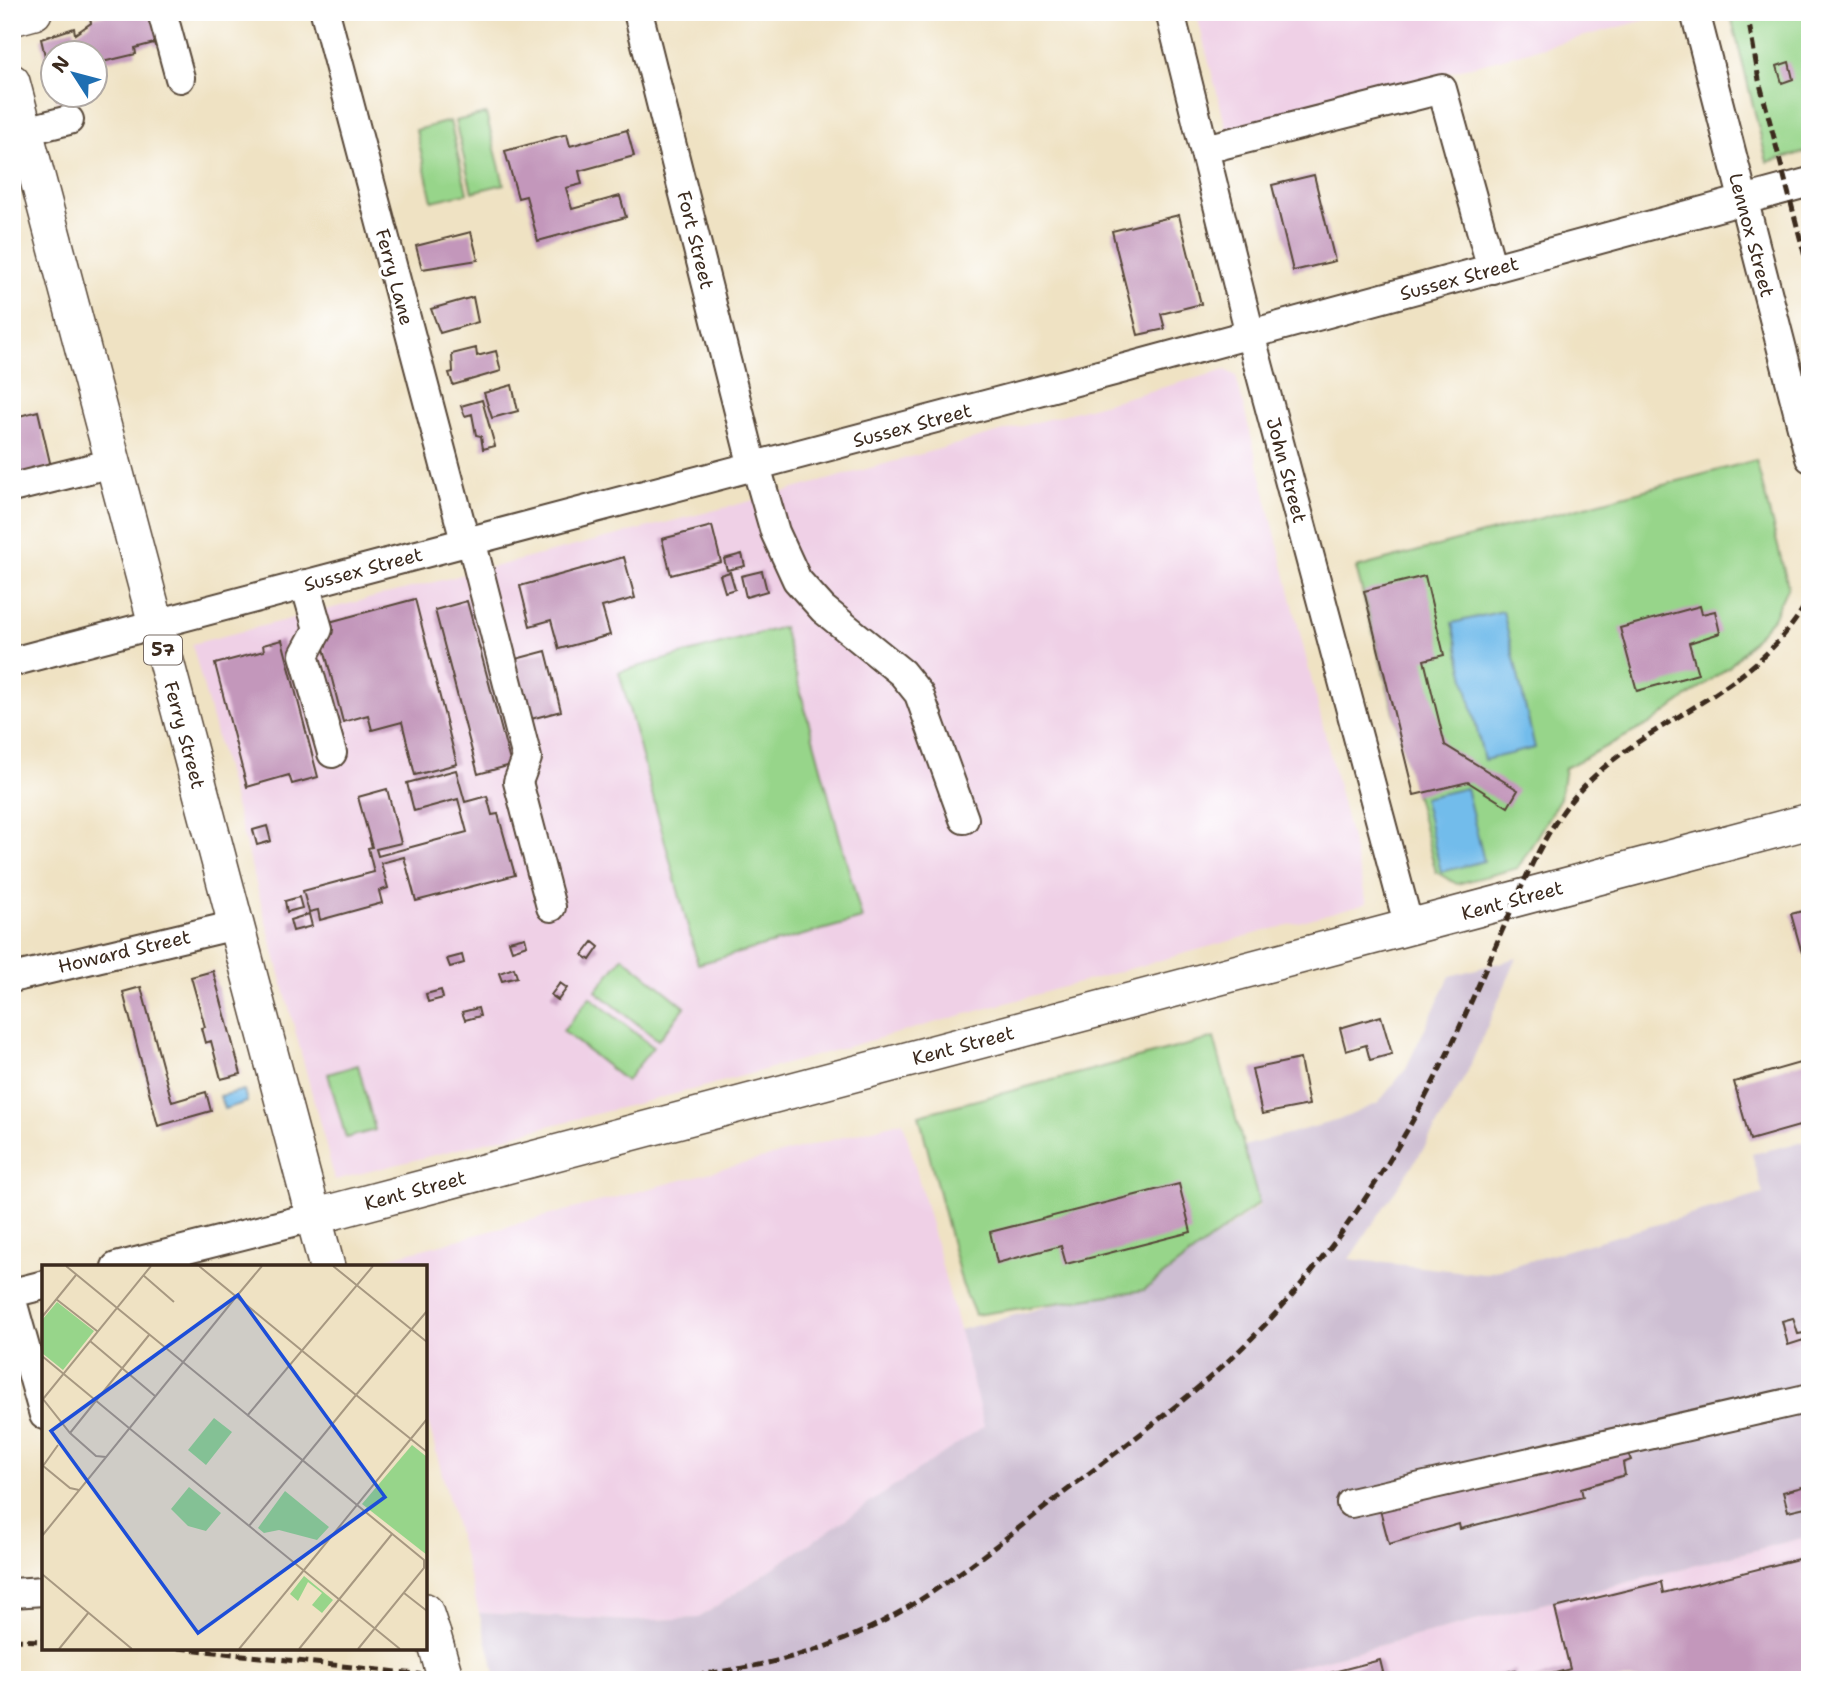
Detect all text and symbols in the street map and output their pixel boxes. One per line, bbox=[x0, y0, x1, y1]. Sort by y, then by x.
north arrow bbox=[38, 38, 108, 108]
text: N bbox=[46, 51, 75, 78]
street label: Lennox Street bbox=[1723, 170, 1780, 300]
street label: Fort Street bbox=[671, 188, 720, 292]
street label: Ferry Lane bbox=[370, 226, 419, 328]
street label: Sussex Street bbox=[1397, 251, 1521, 306]
street label: Sussex Street bbox=[850, 398, 974, 453]
street label: John Street bbox=[1260, 415, 1313, 526]
street label: Sussex Street bbox=[301, 542, 425, 597]
road number: 57 bbox=[144, 636, 182, 664]
street label: Ferry Street bbox=[158, 679, 211, 792]
street label: Kent Street bbox=[1459, 875, 1566, 926]
street label: Howard Street bbox=[55, 924, 193, 979]
street label: Kent Street bbox=[910, 1020, 1017, 1071]
street label: Kent Street bbox=[362, 1165, 469, 1216]
inset map bbox=[42, 1265, 427, 1650]

